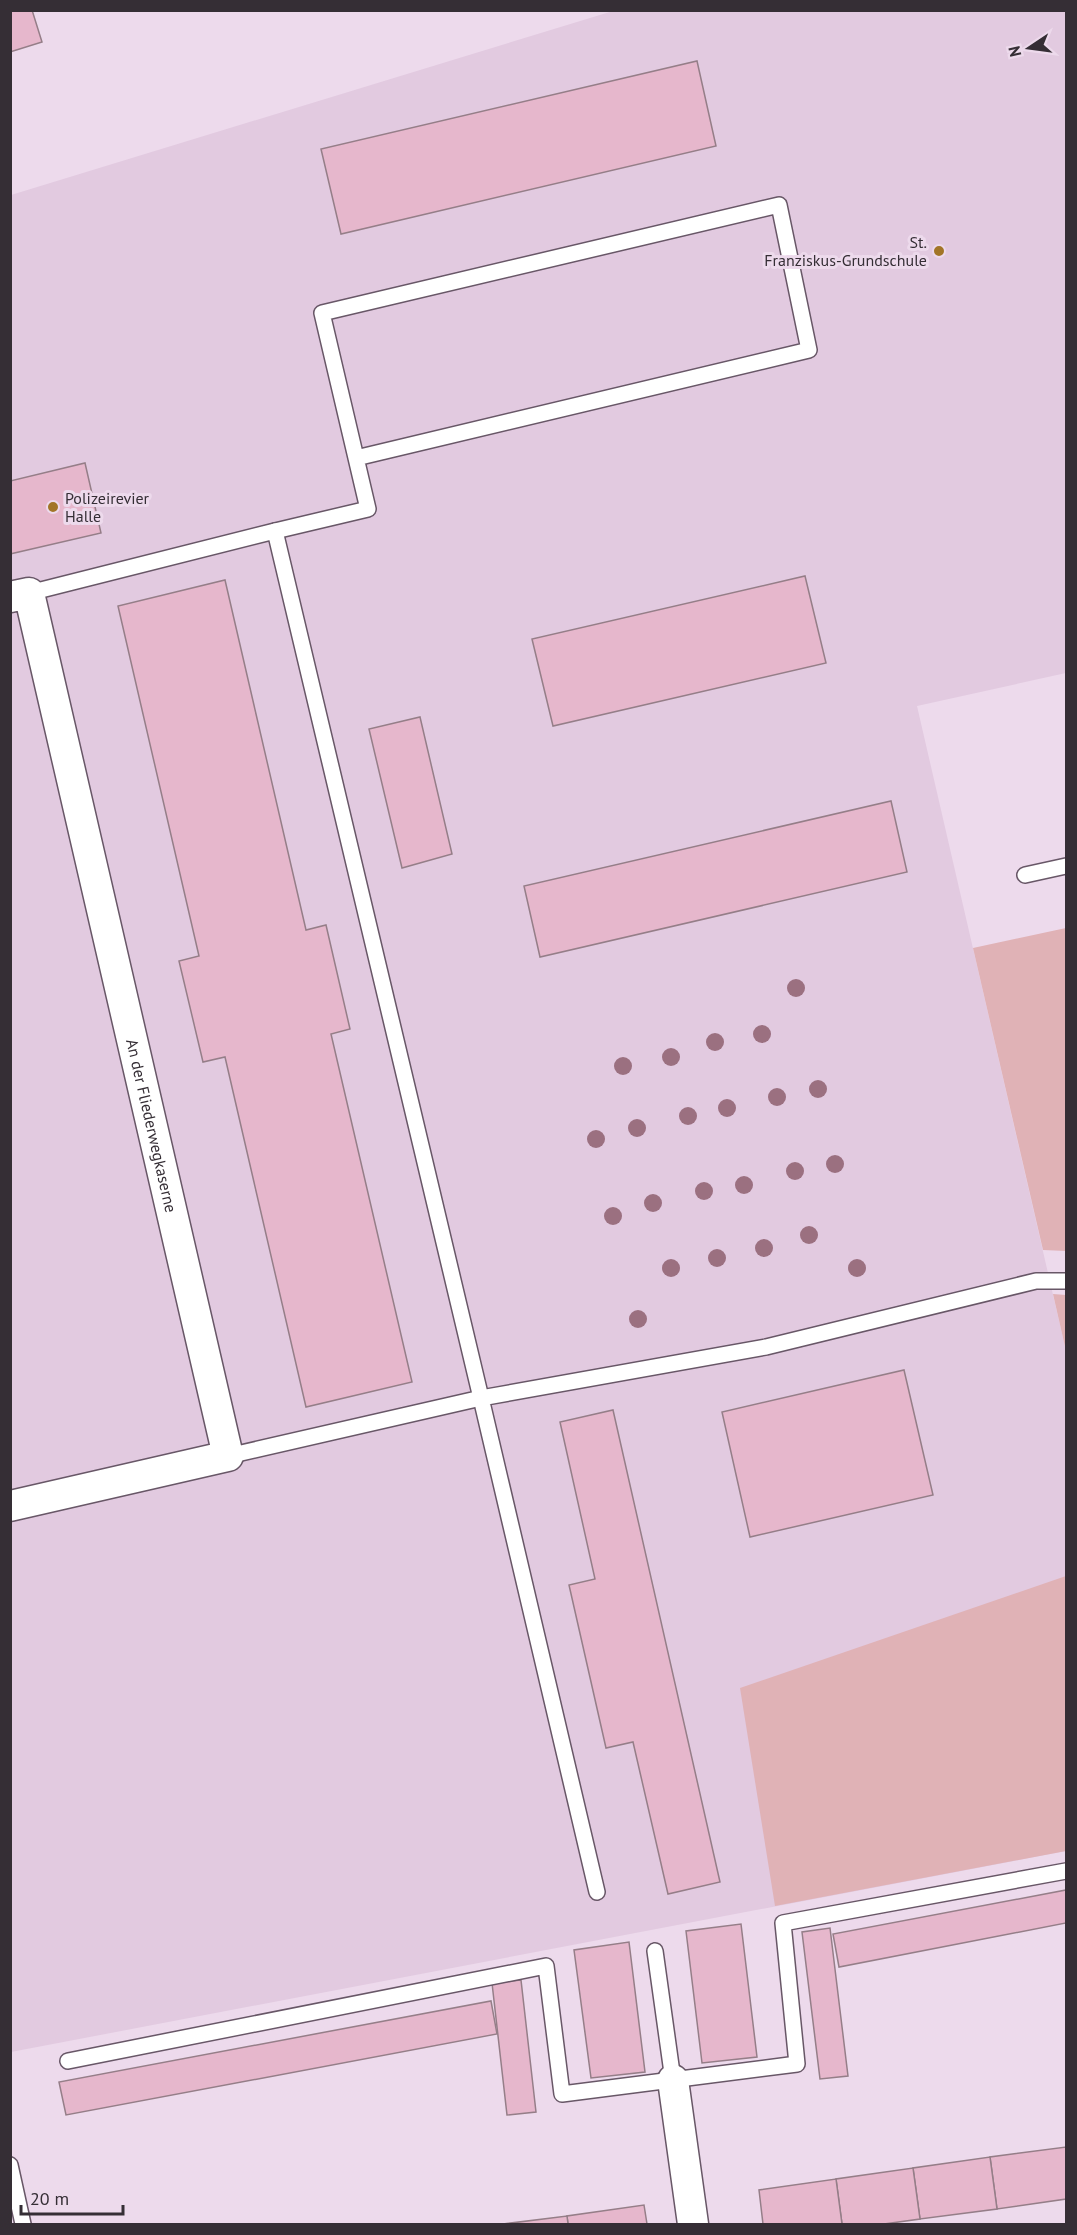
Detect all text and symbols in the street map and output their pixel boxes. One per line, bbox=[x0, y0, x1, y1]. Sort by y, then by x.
north arrow bbox=[999, 18, 1059, 78]
text: N bbox=[1003, 44, 1025, 59]
place label: St. Franziskus-Grundschule bbox=[764, 232, 927, 270]
marker: St. Franziskus-Grundschule bbox=[932, 244, 946, 258]
place label: Polizeirevier Halle bbox=[65, 488, 150, 526]
marker: Polizeirevier Halle bbox=[46, 500, 60, 514]
street label: An der Fliederwegkaserne bbox=[122, 1037, 182, 1214]
scale bar bbox=[21, 2178, 123, 2216]
text: 20 m bbox=[30, 2187, 69, 2210]

